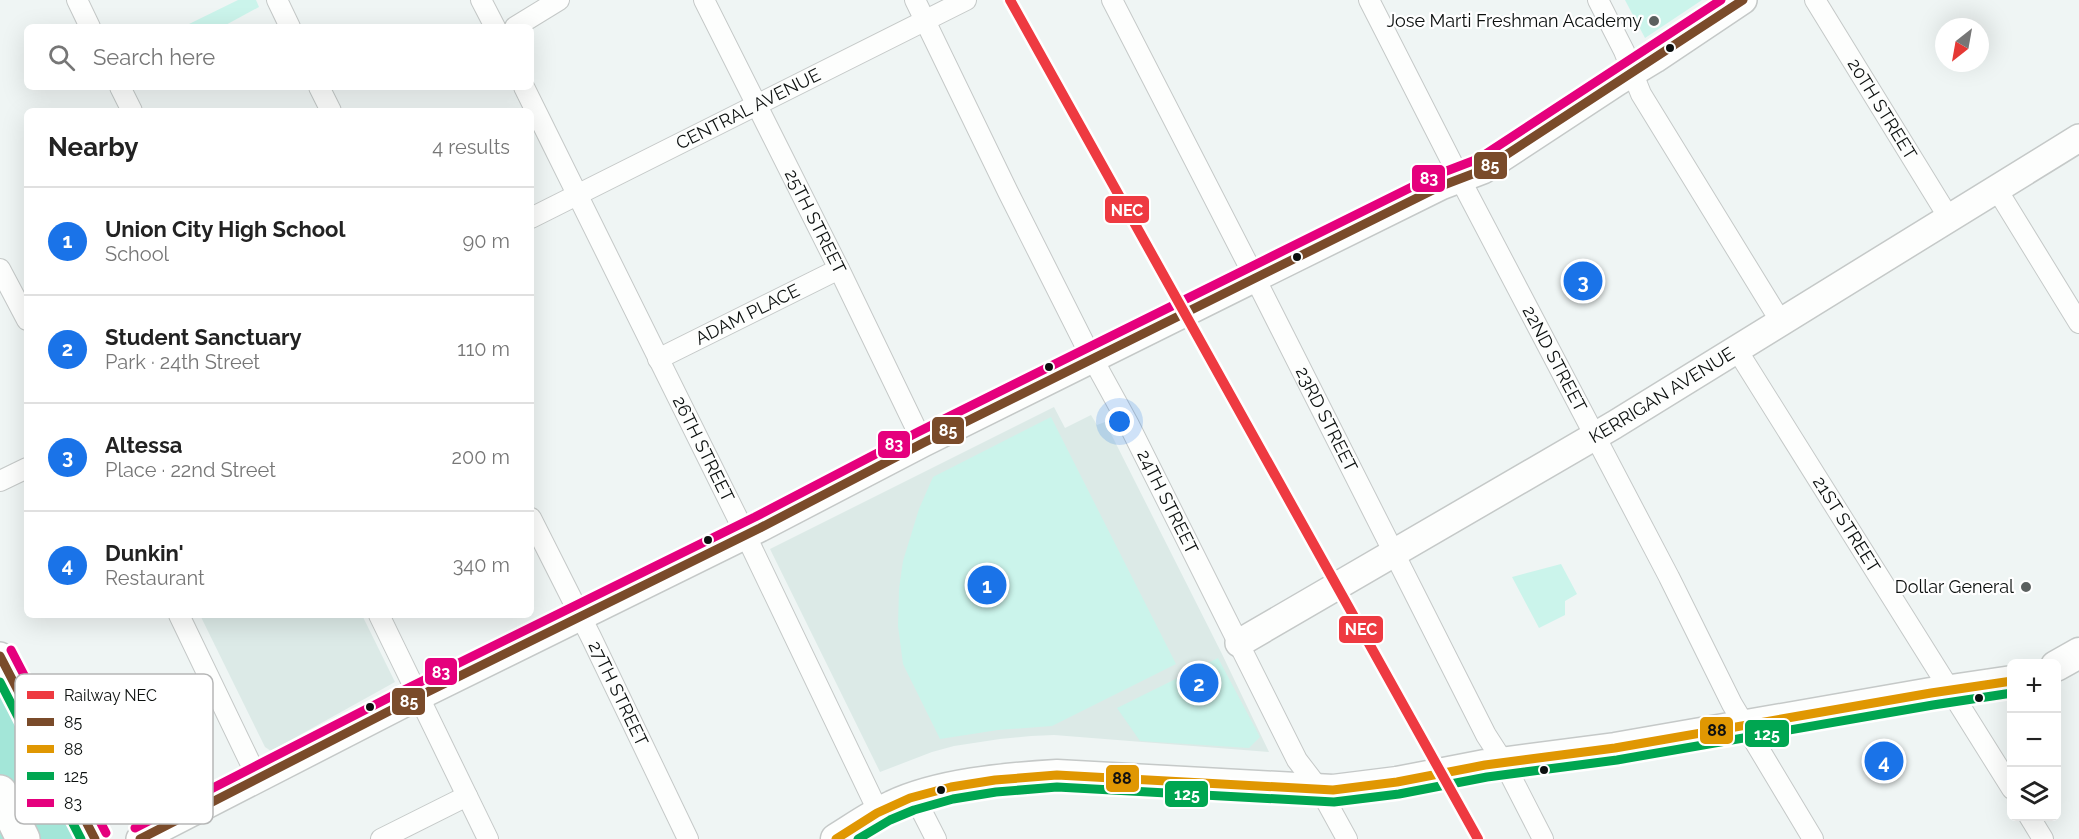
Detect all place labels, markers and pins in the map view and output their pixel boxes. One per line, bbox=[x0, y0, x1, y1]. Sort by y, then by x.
place label: Jose Marti Freshman Academy bbox=[1387, 10, 1642, 31]
marker: Jose Marti Freshman Academy bbox=[1647, 14, 1661, 28]
unlabelled marker bbox=[1664, 42, 1676, 54]
unlabelled marker bbox=[1291, 251, 1303, 263]
pin: 3 bbox=[1564, 258, 1602, 304]
unlabelled marker bbox=[1043, 361, 1055, 373]
unlabelled marker bbox=[702, 534, 714, 546]
pin: 1 bbox=[968, 562, 1006, 608]
place label: Dollar General bbox=[1895, 576, 2014, 597]
marker: Dollar General bbox=[2019, 580, 2033, 594]
pin: 2 bbox=[1180, 660, 1218, 706]
unlabelled marker bbox=[1973, 692, 1985, 704]
unlabelled marker bbox=[364, 701, 376, 713]
pin: 4 bbox=[1864, 738, 1904, 783]
unlabelled marker bbox=[1538, 764, 1550, 776]
unlabelled marker bbox=[935, 784, 947, 796]

